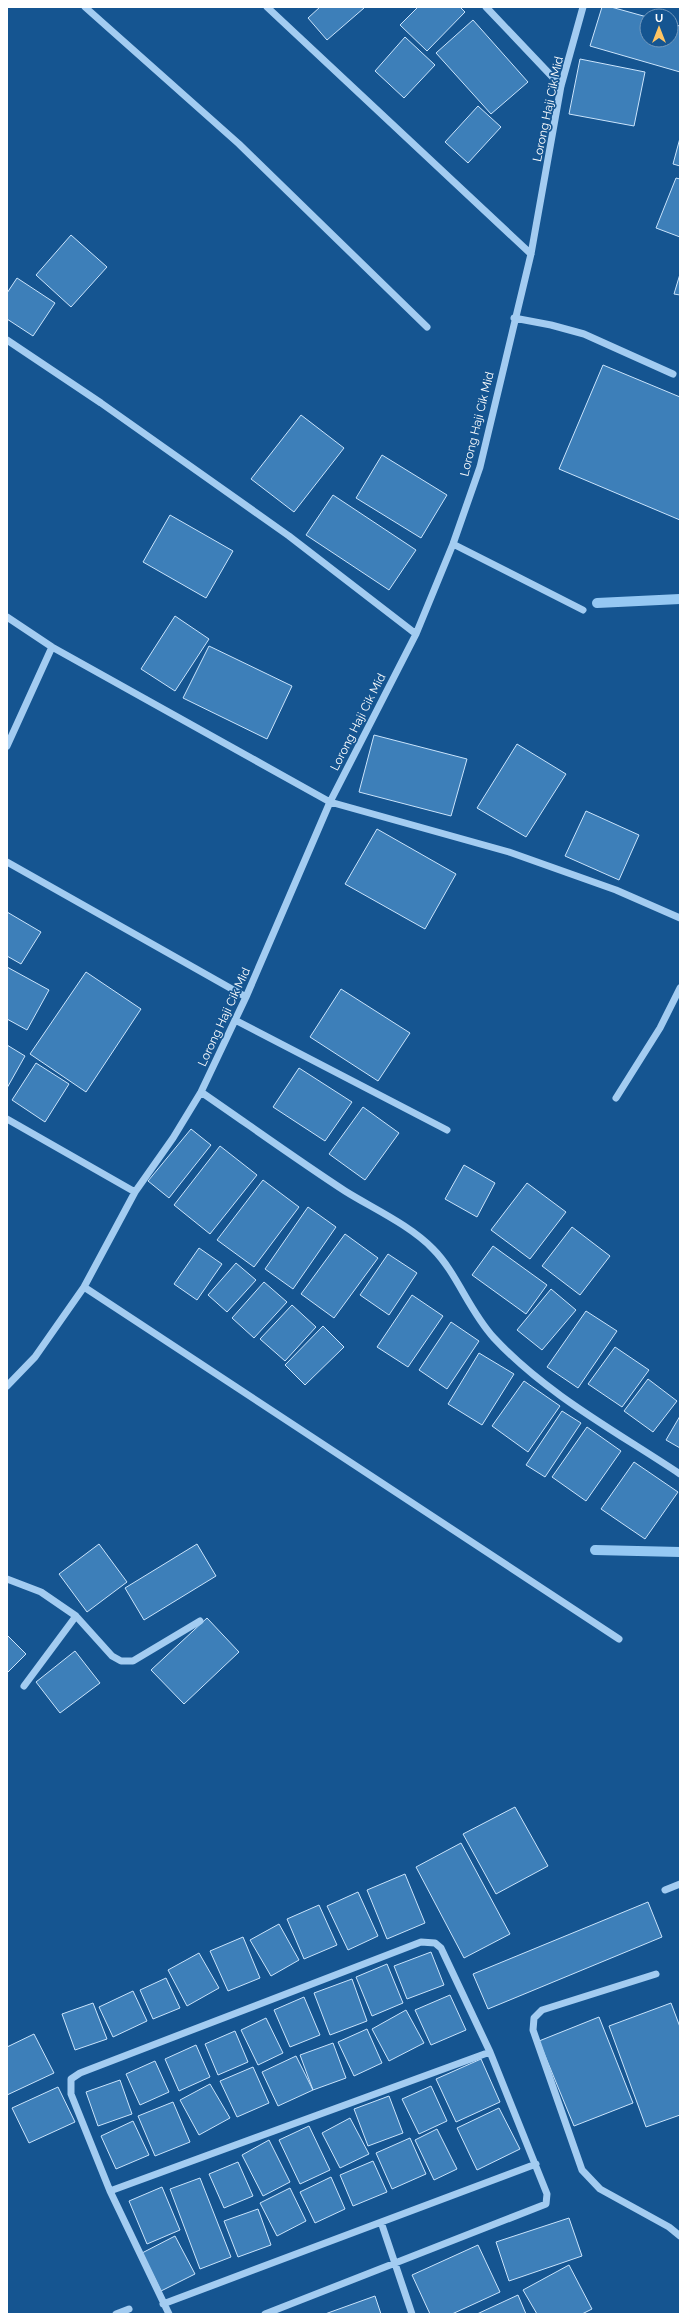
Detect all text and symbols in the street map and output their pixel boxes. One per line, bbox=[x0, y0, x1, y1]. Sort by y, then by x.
north arrow bbox=[639, 8, 679, 48]
text: U bbox=[655, 12, 663, 25]
street label: Lorong Haji Cik Mid bbox=[530, 55, 566, 163]
street label: Lorong Haji Cik Mid bbox=[457, 370, 497, 478]
street label: Lorong Haji Cik Mid bbox=[327, 671, 389, 773]
street label: Lorong Haji Cik Mid bbox=[195, 965, 253, 1069]

